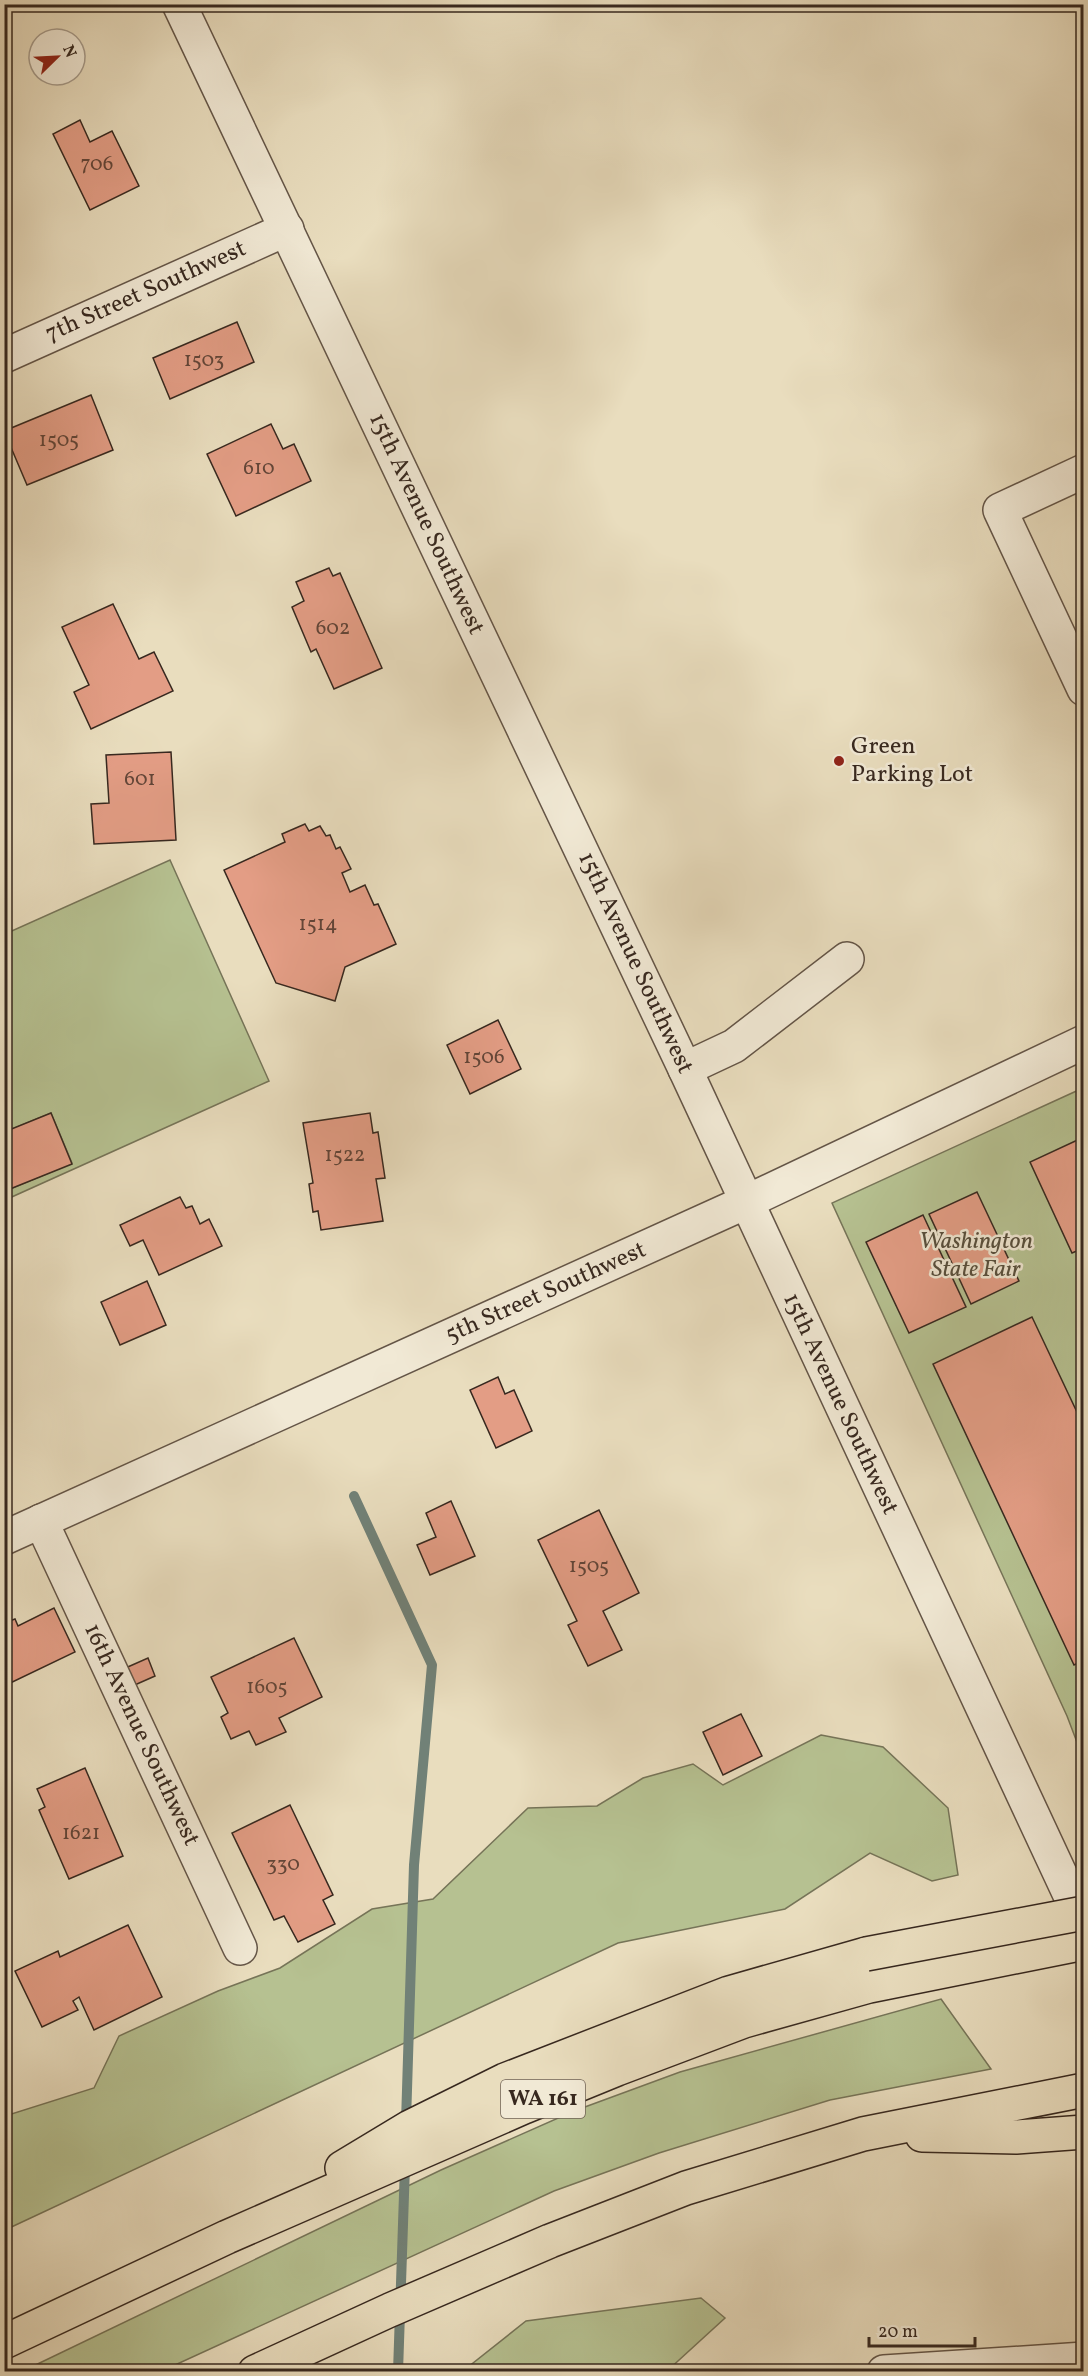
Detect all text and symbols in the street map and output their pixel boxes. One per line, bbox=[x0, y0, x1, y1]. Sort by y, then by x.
north arrow bbox=[27, 27, 87, 87]
text: N bbox=[56, 42, 81, 62]
house number: 706 bbox=[81, 150, 113, 179]
street label: 7th Street Southwest bbox=[40, 232, 252, 352]
house number: 1503 bbox=[184, 346, 224, 375]
street label: 15th Avenue Southwest bbox=[360, 407, 492, 641]
house number: 1505 bbox=[39, 426, 79, 455]
house number: 610 bbox=[243, 454, 275, 483]
house number: 602 bbox=[316, 614, 350, 643]
place label: Green Parking Lot bbox=[851, 730, 973, 792]
marker: Green Parking Lot bbox=[832, 754, 846, 768]
house number: 601 bbox=[124, 765, 156, 794]
street label: 15th Avenue Southwest bbox=[569, 846, 701, 1080]
house number: 1514 bbox=[299, 910, 337, 939]
house number: 1506 bbox=[463, 1043, 505, 1072]
house number: 1522 bbox=[325, 1141, 365, 1170]
park label: Washington State Fair bbox=[919, 1225, 1033, 1287]
street label: 5th Street Southwest bbox=[440, 1233, 652, 1353]
street label: 15th Avenue Southwest bbox=[774, 1287, 906, 1521]
house number: 1505 bbox=[569, 1552, 609, 1581]
street label: 16th Avenue Southwest bbox=[74, 1618, 208, 1852]
house number: 1605 bbox=[246, 1673, 288, 1702]
house number: 1621 bbox=[62, 1819, 100, 1848]
house number: 330 bbox=[266, 1850, 300, 1879]
road number: WA 161 bbox=[501, 2080, 585, 2118]
scale bar bbox=[869, 2310, 976, 2348]
text: 20 m bbox=[878, 2320, 918, 2345]

